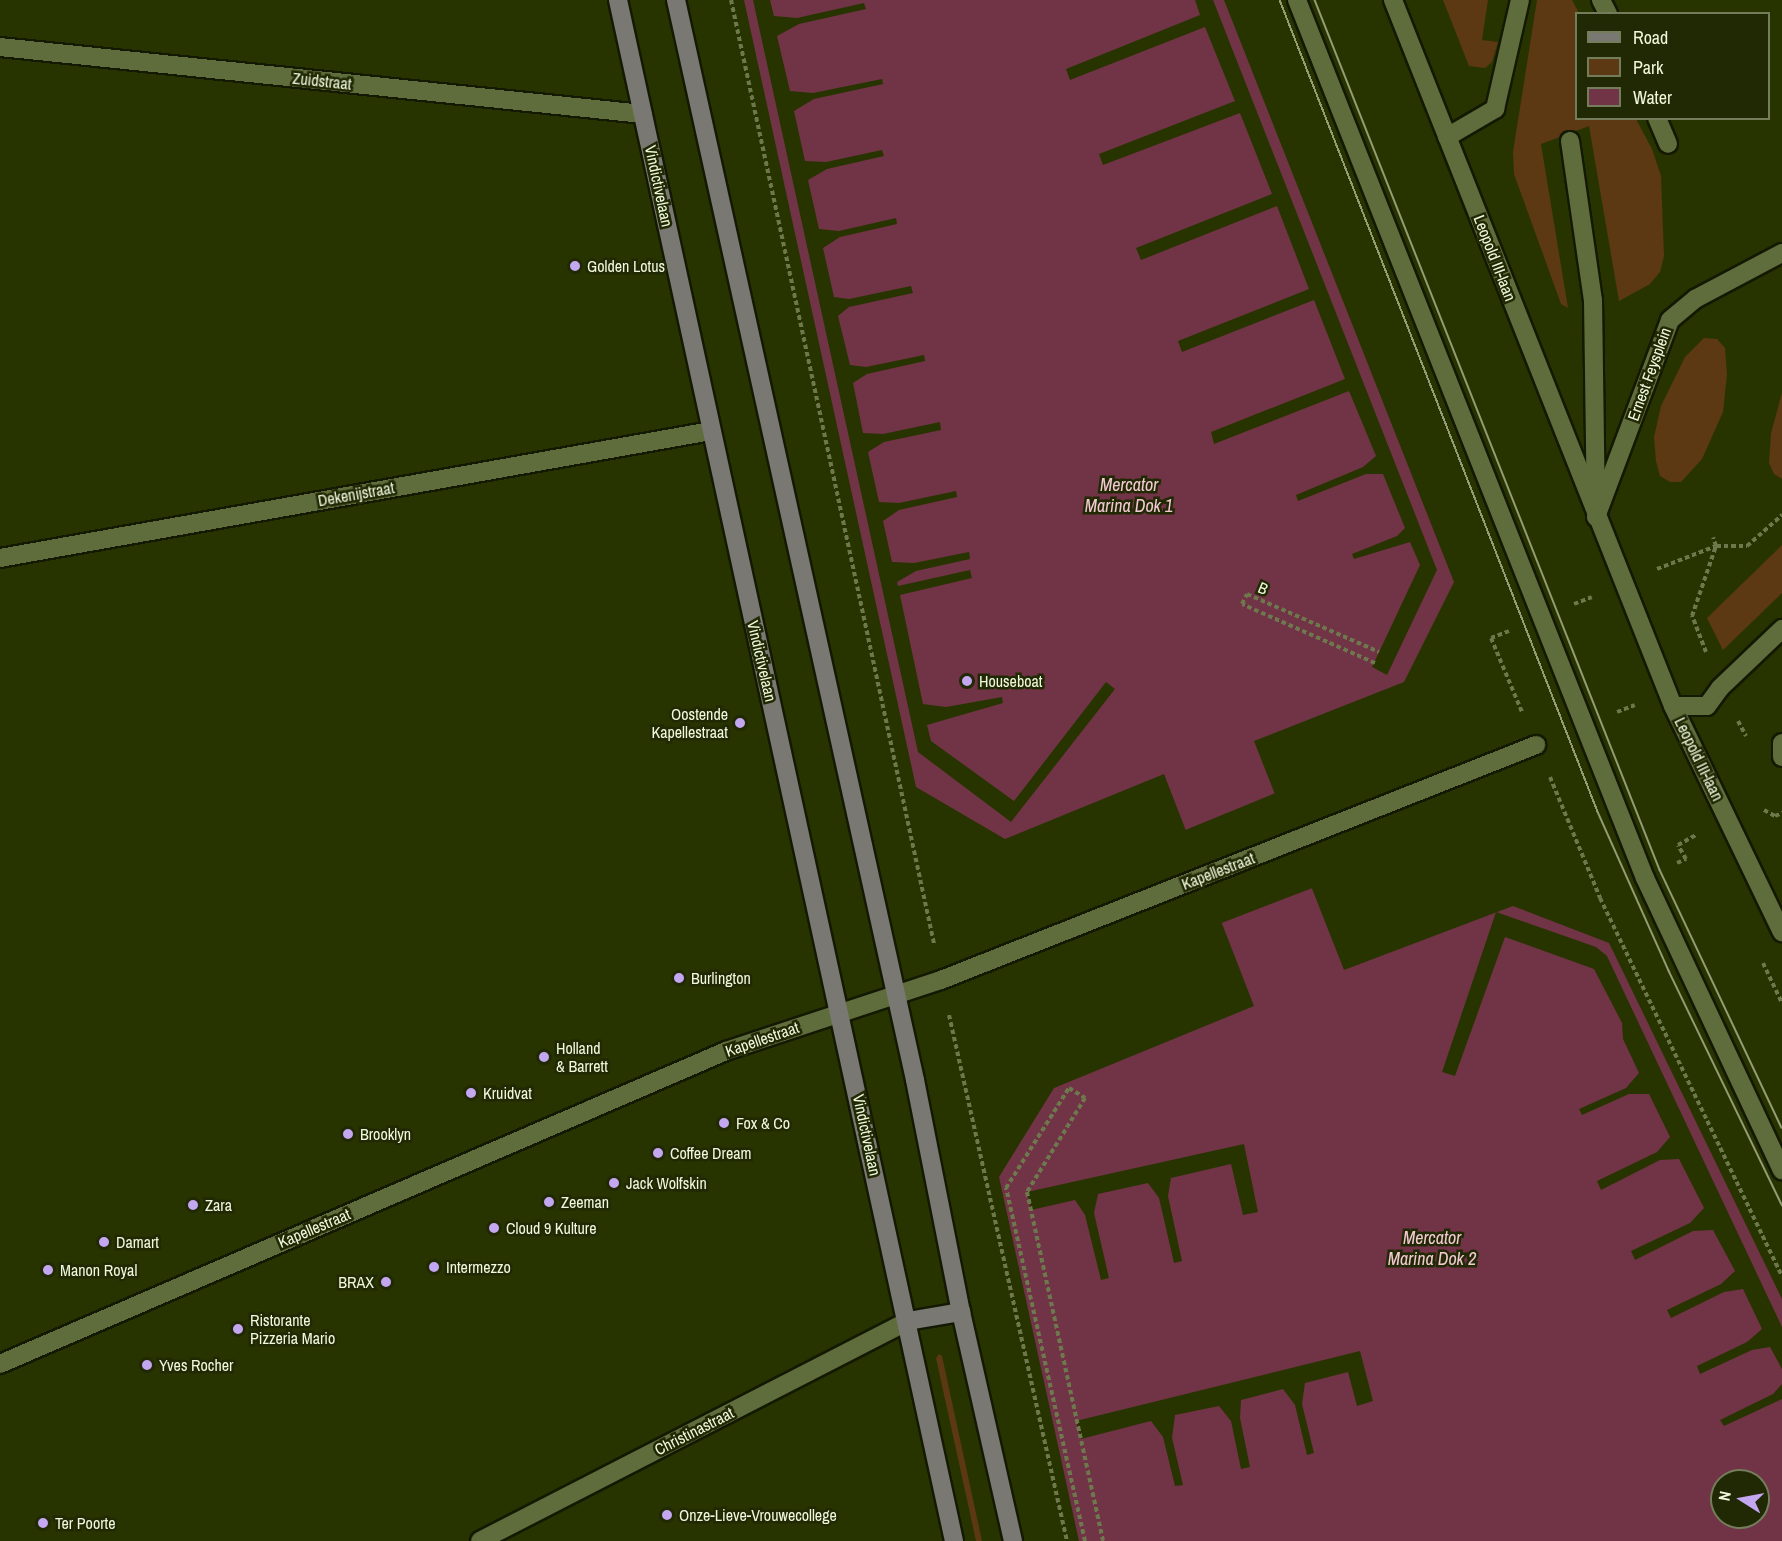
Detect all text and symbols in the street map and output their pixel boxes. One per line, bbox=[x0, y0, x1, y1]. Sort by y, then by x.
legend bbox=[1575, 12, 1770, 120]
text: Road bbox=[1633, 25, 1668, 50]
text: Park bbox=[1633, 55, 1663, 80]
street label: Zuidstraat bbox=[292, 68, 352, 94]
text: Water bbox=[1633, 85, 1672, 110]
street label: Vindictivelaan bbox=[641, 143, 677, 229]
street label: Leopold III-laan bbox=[1470, 212, 1520, 304]
place label: Golden Lotus bbox=[587, 256, 665, 276]
marker: Golden Lotus bbox=[568, 259, 582, 273]
street label: Ernest Feysplein bbox=[1623, 325, 1675, 423]
water label: Mercator Marina Dok 1 bbox=[1085, 475, 1173, 518]
street label: Dekenijstraat bbox=[316, 478, 396, 510]
street label: B bbox=[1255, 577, 1271, 599]
street label: Vindictivelaan bbox=[743, 618, 781, 704]
place label: Houseboat bbox=[979, 671, 1042, 691]
marker: Houseboat bbox=[960, 674, 974, 688]
place label: Oostende Kapellestraat bbox=[651, 704, 728, 742]
street label: Leopold III-laan bbox=[1671, 714, 1727, 804]
marker: Oostende Kapellestraat bbox=[733, 716, 747, 730]
street label: Kapellestraat bbox=[1179, 848, 1257, 894]
place label: Burlington bbox=[691, 968, 751, 988]
marker: Burlington bbox=[672, 971, 686, 985]
street label: Kapellestraat bbox=[723, 1017, 801, 1061]
place label: Holland & Barrett bbox=[556, 1038, 608, 1076]
marker: Holland & Barrett bbox=[537, 1050, 551, 1064]
place label: Kruidvat bbox=[483, 1083, 532, 1103]
marker: Kruidvat bbox=[464, 1086, 478, 1100]
street label: Vindictivelaan bbox=[849, 1092, 885, 1178]
place label: Fox & Co bbox=[736, 1113, 790, 1133]
marker: Fox & Co bbox=[717, 1116, 731, 1130]
place label: Brooklyn bbox=[360, 1124, 411, 1144]
marker: Brooklyn bbox=[341, 1127, 355, 1141]
place label: Coffee Dream bbox=[670, 1143, 751, 1163]
marker: Coffee Dream bbox=[651, 1146, 665, 1160]
place label: Jack Wolfskin bbox=[626, 1173, 707, 1193]
marker: Jack Wolfskin bbox=[607, 1176, 621, 1190]
place label: Zeeman bbox=[561, 1192, 609, 1212]
place label: Zara bbox=[205, 1195, 232, 1215]
marker: Zeeman bbox=[542, 1195, 556, 1209]
marker: Zara bbox=[186, 1198, 200, 1212]
street label: Kapellestraat bbox=[275, 1204, 353, 1252]
place label: Cloud 9 Kulture bbox=[506, 1218, 596, 1238]
marker: Cloud 9 Kulture bbox=[487, 1221, 501, 1235]
water label: Mercator Marina Dok 2 bbox=[1388, 1228, 1476, 1270]
place label: Damart bbox=[116, 1232, 159, 1252]
marker: Damart bbox=[97, 1235, 111, 1249]
place label: Intermezzo bbox=[446, 1257, 511, 1277]
place label: Manon Royal bbox=[60, 1260, 137, 1280]
marker: Intermezzo bbox=[427, 1260, 441, 1274]
marker: Manon Royal bbox=[41, 1263, 55, 1277]
place label: BRAX bbox=[338, 1272, 374, 1292]
marker: BRAX bbox=[379, 1275, 393, 1289]
place label: Ristorante Pizzeria Mario bbox=[250, 1310, 335, 1348]
marker: Ristorante Pizzeria Mario bbox=[231, 1322, 245, 1336]
place label: Yves Rocher bbox=[159, 1355, 233, 1375]
marker: Yves Rocher bbox=[140, 1358, 154, 1372]
street label: Christinastraat bbox=[651, 1403, 737, 1459]
north arrow bbox=[1710, 1469, 1770, 1529]
text: N bbox=[1713, 1489, 1736, 1503]
place label: Onze-Lieve-Vrouwecollege bbox=[679, 1505, 837, 1525]
marker: Onze-Lieve-Vrouwecollege bbox=[660, 1508, 674, 1522]
place label: Ter Poorte bbox=[55, 1513, 116, 1533]
marker: Ter Poorte bbox=[36, 1516, 50, 1530]

